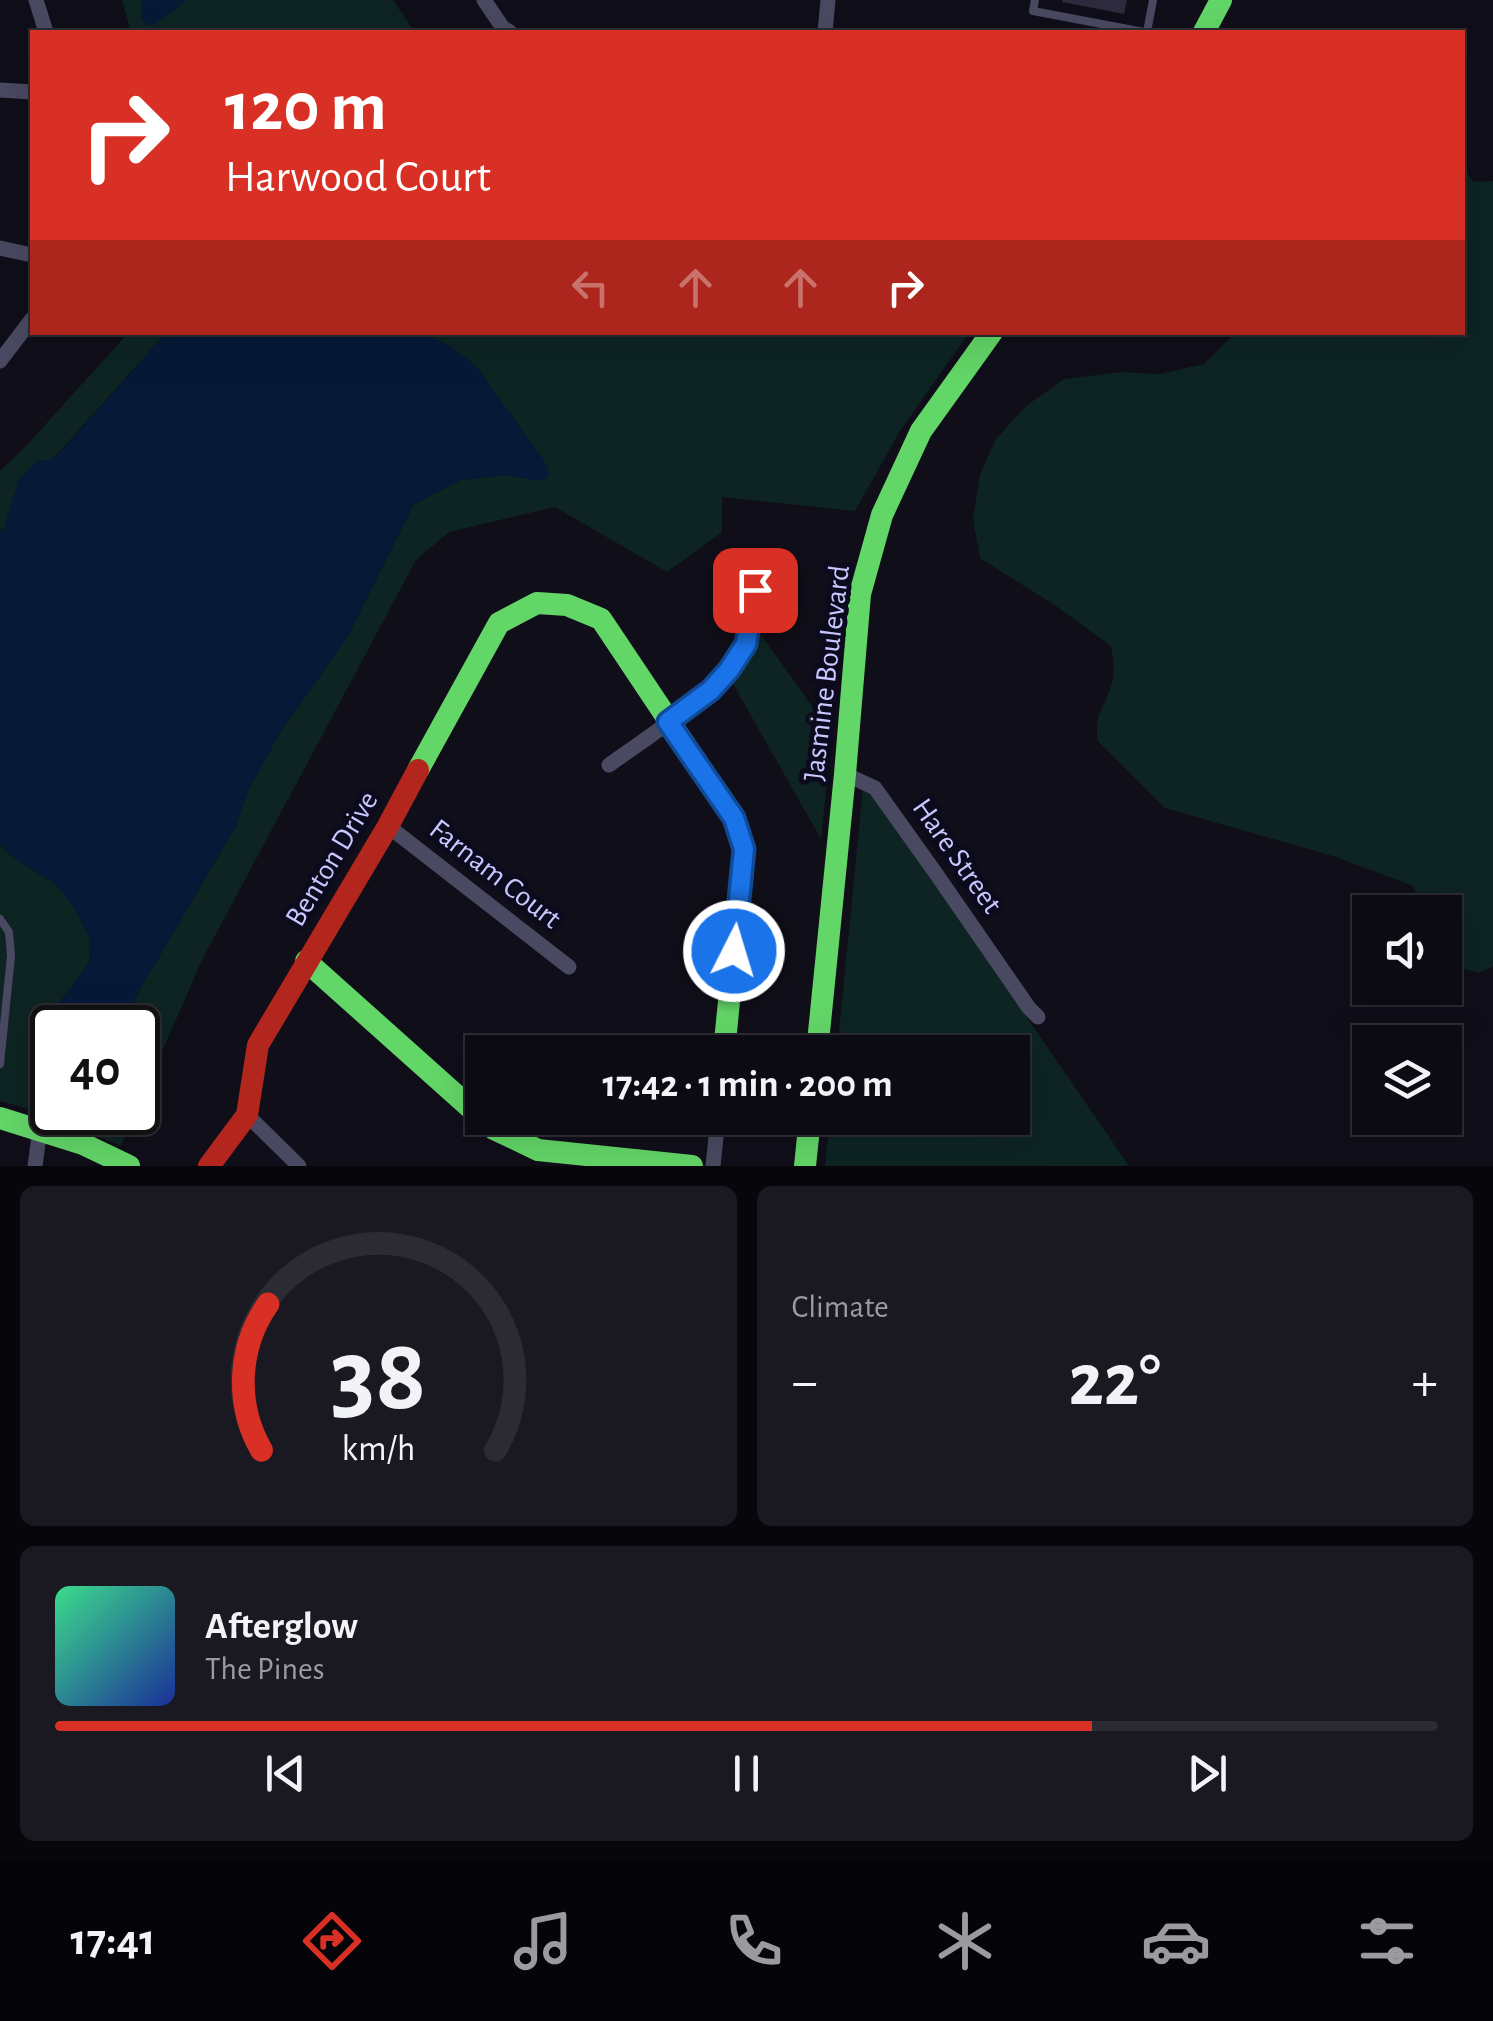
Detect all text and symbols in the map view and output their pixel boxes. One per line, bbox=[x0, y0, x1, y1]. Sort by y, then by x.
icon: right bbox=[60, 70, 190, 200]
text: 120 m bbox=[225, 73, 387, 143]
text: Harwood Court bbox=[225, 155, 491, 200]
icon: left bbox=[563, 260, 618, 315]
icon: ahead bbox=[668, 260, 723, 315]
icon: ahead bbox=[773, 260, 828, 315]
icon: right bbox=[878, 260, 933, 315]
pin bbox=[713, 548, 798, 633]
icon: arrive bbox=[728, 563, 783, 618]
street label: Jasmine Boulevard bbox=[799, 563, 855, 783]
street label: Benton Drive bbox=[280, 786, 384, 932]
street label: Hare Street bbox=[907, 793, 1008, 919]
street label: Farnam Court bbox=[424, 814, 567, 935]
map controls bbox=[1352, 895, 1462, 1135]
button: sound bbox=[1352, 895, 1462, 1005]
position arrow bbox=[682, 899, 786, 1003]
speed limit sign: 40 bbox=[30, 1005, 160, 1135]
button: layers bbox=[1352, 1025, 1462, 1135]
text: 17:42 · 1 min · 200 m bbox=[602, 1066, 893, 1104]
text: Climate bbox=[792, 1291, 889, 1323]
text: 38 bbox=[330, 1325, 426, 1429]
text: 22° bbox=[1068, 1344, 1161, 1419]
text: − bbox=[792, 1355, 818, 1410]
text: + bbox=[1412, 1355, 1438, 1410]
text: km/h bbox=[341, 1431, 415, 1467]
text: Afterglow bbox=[205, 1608, 358, 1646]
text: The Pines bbox=[205, 1653, 325, 1685]
icon: previous bbox=[258, 1746, 313, 1801]
icon: pause bbox=[719, 1746, 774, 1801]
icon: next bbox=[1180, 1746, 1235, 1801]
icon: directions bbox=[297, 1906, 367, 1976]
icon: music bbox=[508, 1906, 578, 1976]
icon: phone bbox=[719, 1906, 789, 1976]
icon: climate bbox=[930, 1906, 1000, 1976]
icon: car bbox=[1141, 1906, 1211, 1976]
icon: filters bbox=[1352, 1906, 1422, 1976]
text: 17:41 bbox=[71, 1918, 155, 1963]

